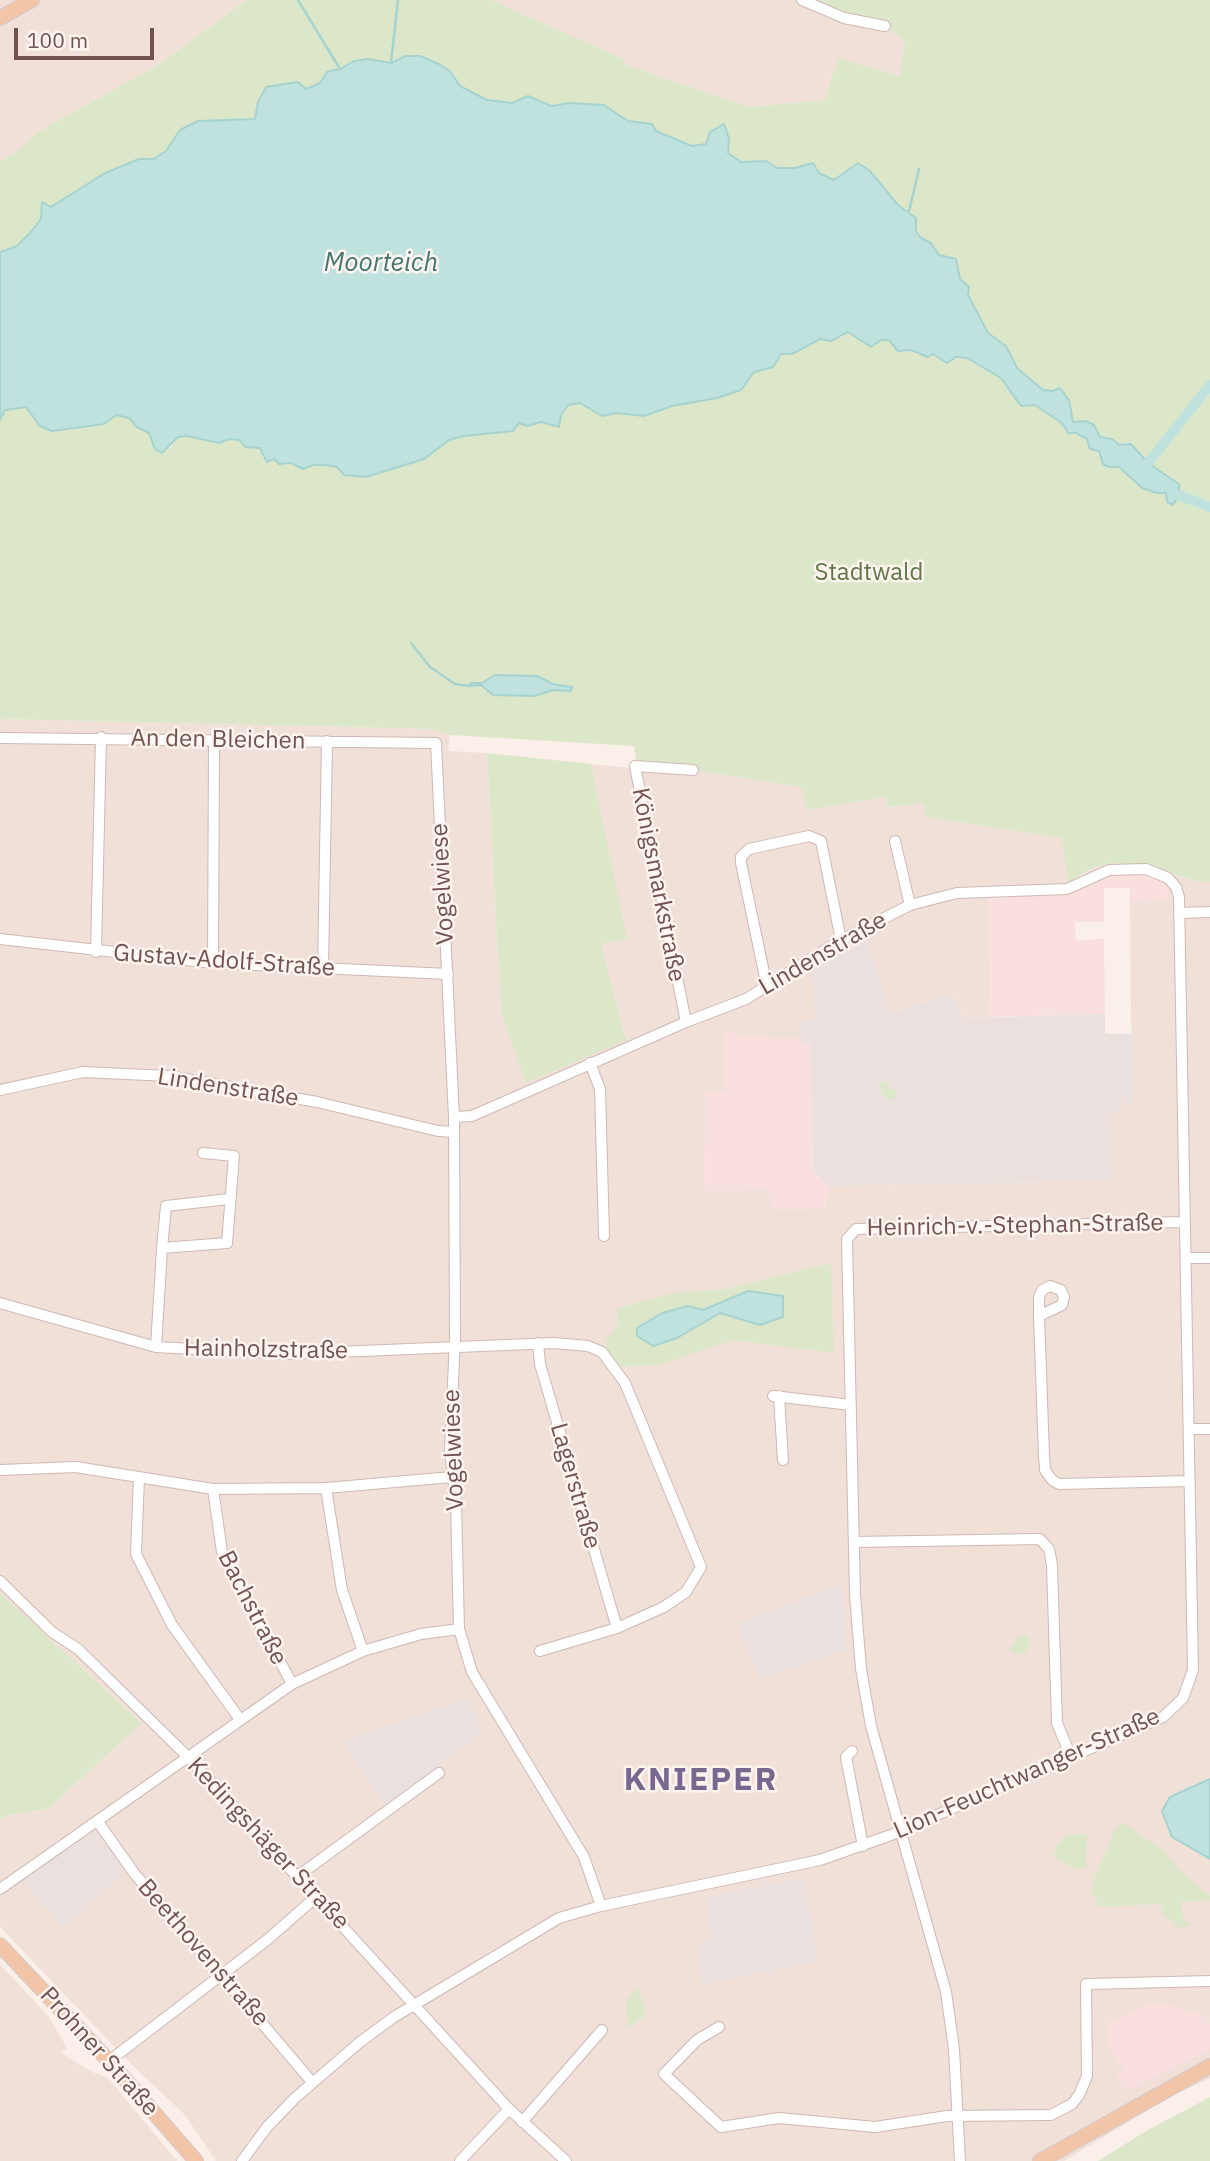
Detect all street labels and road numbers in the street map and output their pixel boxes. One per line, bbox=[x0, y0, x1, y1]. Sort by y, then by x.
street label: An den Bleichen bbox=[130, 724, 306, 756]
street label: Königsmarkstraße bbox=[625, 786, 691, 984]
street label: Vogelwiese bbox=[425, 822, 461, 946]
street label: Lindenstraße bbox=[754, 906, 892, 1002]
street label: Gustav-Adolf-Straße bbox=[112, 939, 336, 983]
street label: Lindenstraße bbox=[155, 1063, 301, 1113]
street label: Heinrich-v.-Stephan-Straße bbox=[866, 1209, 1164, 1243]
street label: Hainholzstraße bbox=[184, 1334, 348, 1366]
street label: Vogelwiese bbox=[437, 1389, 471, 1511]
street label: Lagerstraße bbox=[543, 1420, 607, 1552]
street label: Bachstraße bbox=[211, 1546, 293, 1670]
street label: Lion-Feuchtwanger-Straße bbox=[889, 1702, 1165, 1846]
street label: Kedingshäger Straße bbox=[181, 1752, 355, 1936]
street label: Beethovenstraße bbox=[131, 1873, 275, 2033]
street label: Prohner Straße bbox=[34, 1982, 164, 2122]

